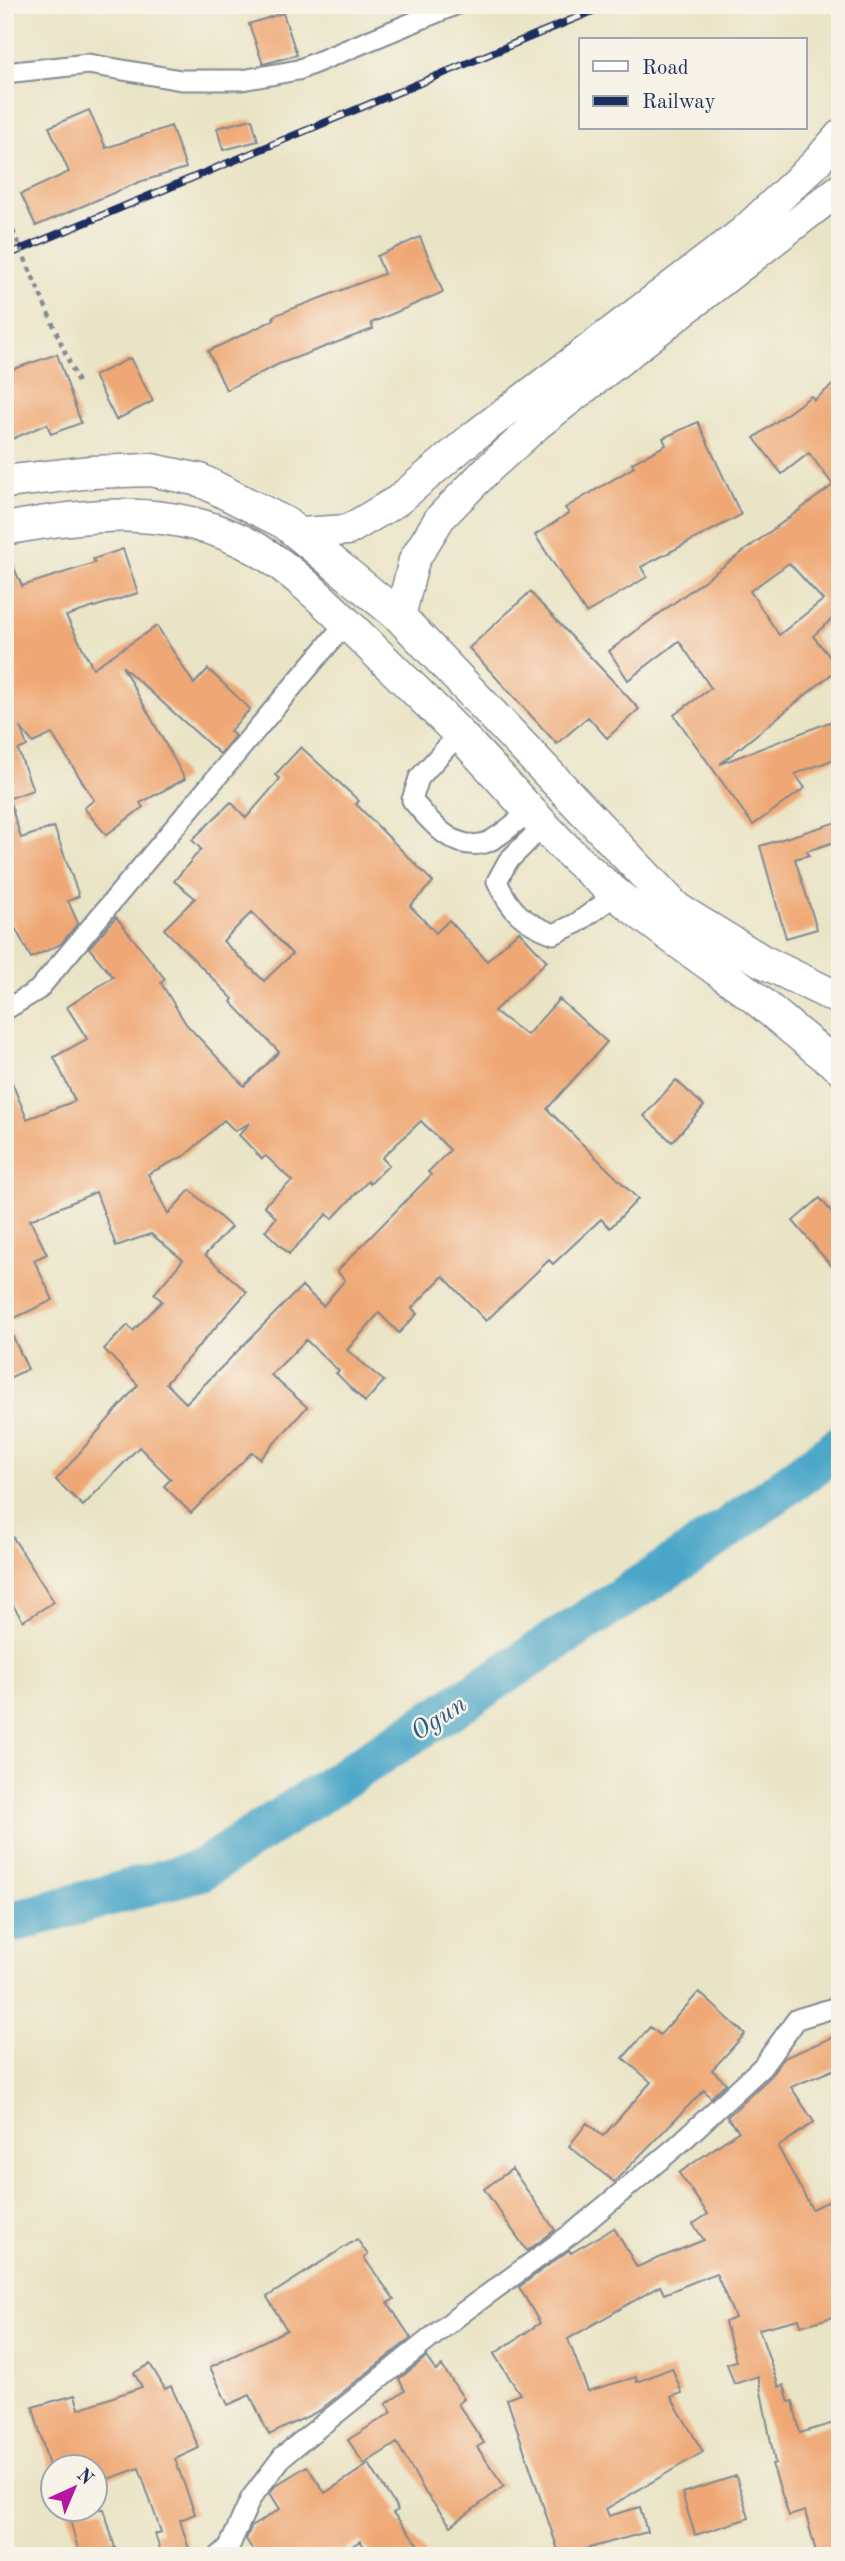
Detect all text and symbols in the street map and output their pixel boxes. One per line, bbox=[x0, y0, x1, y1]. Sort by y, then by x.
legend bbox=[579, 38, 806, 130]
text: Road bbox=[642, 58, 689, 79]
text: Railway bbox=[642, 92, 716, 113]
water label: Ogun bbox=[407, 1691, 472, 1746]
north arrow bbox=[38, 2452, 108, 2522]
text: N bbox=[72, 2466, 96, 2490]

